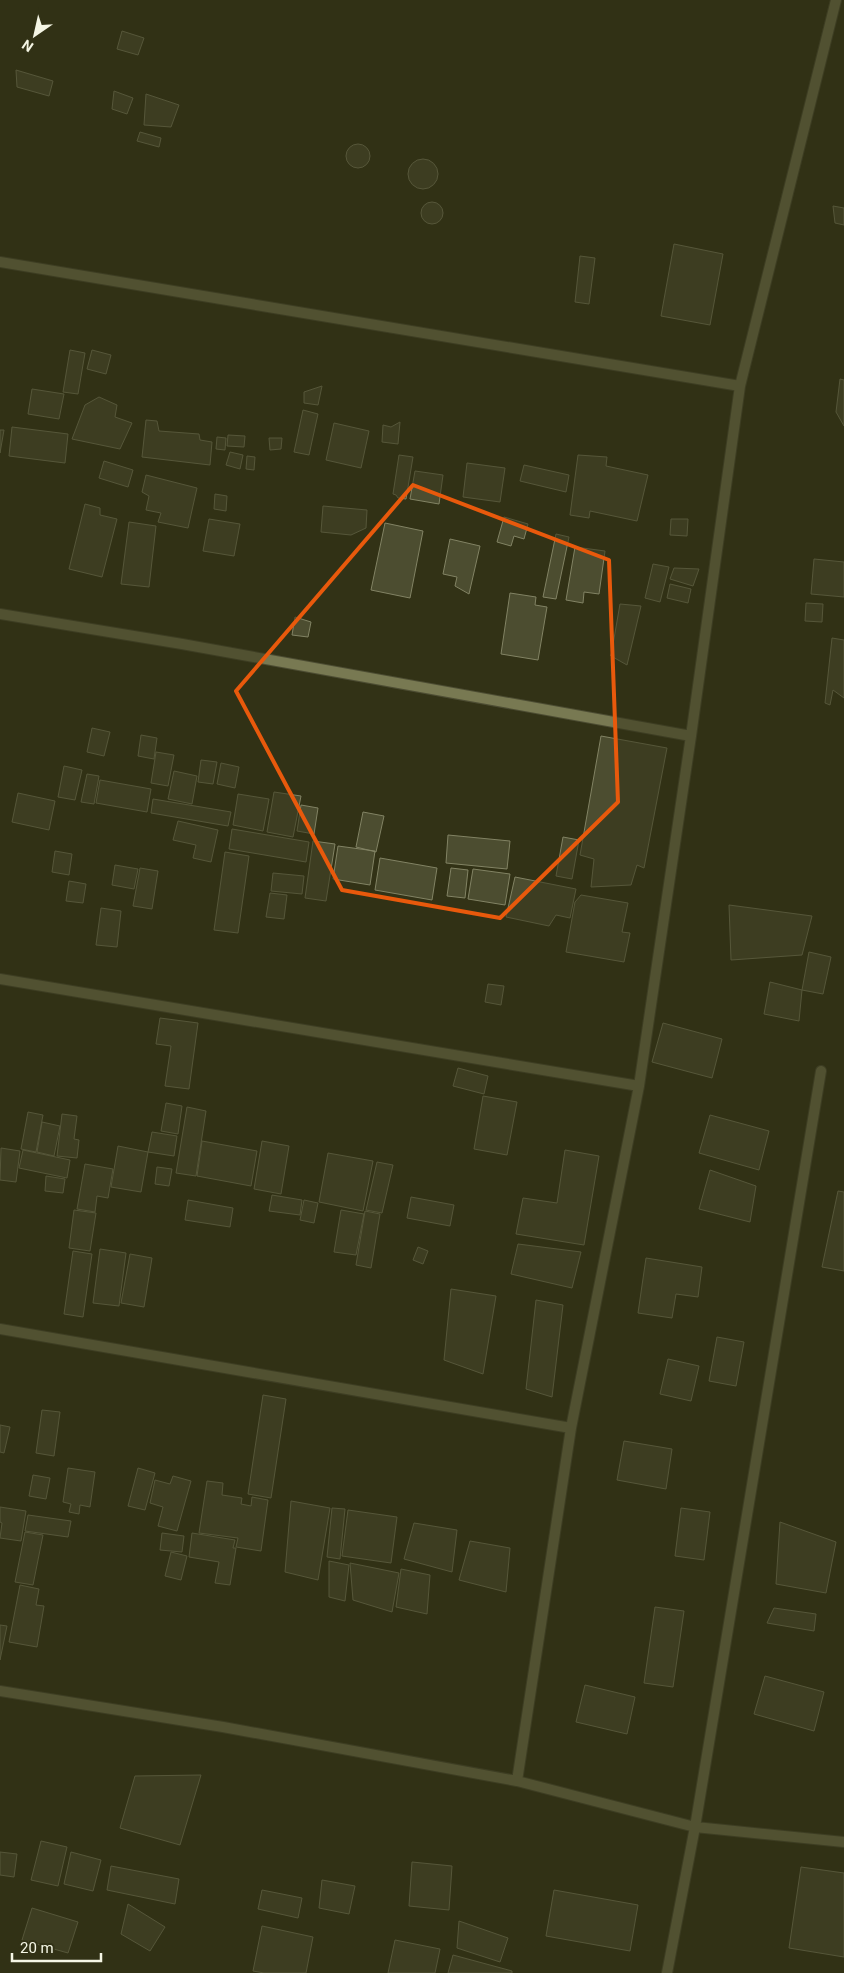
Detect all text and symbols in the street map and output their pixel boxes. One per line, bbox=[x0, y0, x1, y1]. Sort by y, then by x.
north arrow bbox=[10, 10, 60, 60]
text: N bbox=[19, 36, 36, 55]
scale bar bbox=[12, 1930, 101, 1962]
text: 20 m bbox=[20, 1939, 54, 1957]

